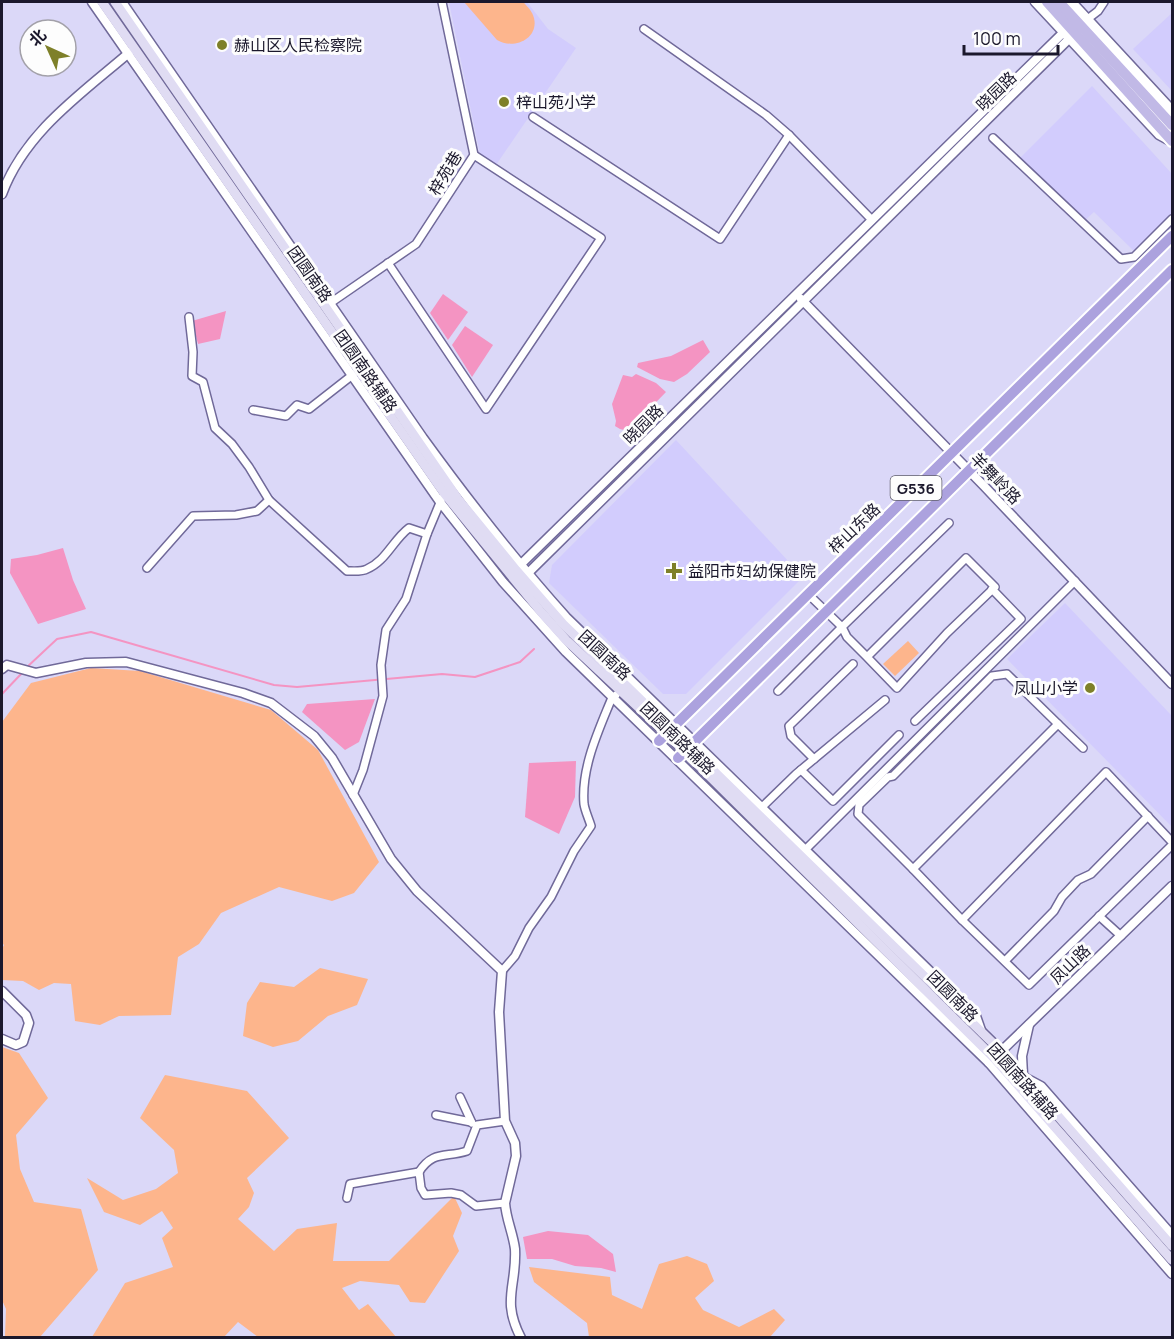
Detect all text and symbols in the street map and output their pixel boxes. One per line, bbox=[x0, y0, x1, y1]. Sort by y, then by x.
north arrow bbox=[18, 18, 78, 78]
scale bar bbox=[964, 18, 1058, 56]
text: 北 bbox=[24, 24, 51, 51]
text: 100 m bbox=[973, 26, 1021, 50]
place label: 赫山区人民检察院 bbox=[234, 34, 362, 56]
marker: 赫山区人民检察院 bbox=[215, 38, 229, 52]
street label: 晓园路 bbox=[971, 66, 1021, 116]
place label: 梓山苑小学 bbox=[516, 91, 596, 113]
marker: 梓山苑小学 bbox=[497, 95, 511, 109]
street label: 梓苑巷 bbox=[423, 147, 467, 199]
street label: 团圆南路 bbox=[283, 241, 337, 307]
street label: 团圆南路辅路 bbox=[329, 325, 403, 417]
street label: 晓园路 bbox=[618, 399, 668, 449]
street label: 羊舞岭路 bbox=[966, 447, 1026, 509]
road number: G536 bbox=[890, 476, 942, 500]
street label: 梓山东路 bbox=[823, 498, 885, 558]
place label: 益阳市妇幼保健院 bbox=[688, 560, 816, 582]
marker: 益阳市妇幼保健院 bbox=[665, 562, 683, 580]
street label: 团圆南路 bbox=[574, 625, 636, 685]
place label: 凤山小学 bbox=[1014, 677, 1078, 699]
marker: 凤山小学 bbox=[1083, 681, 1097, 695]
street label: 团圆南路辅路 bbox=[636, 697, 720, 779]
street label: 凤山路 bbox=[1045, 939, 1095, 989]
street label: 团圆南路 bbox=[923, 966, 983, 1026]
street label: 团圆南路辅路 bbox=[983, 1038, 1063, 1124]

